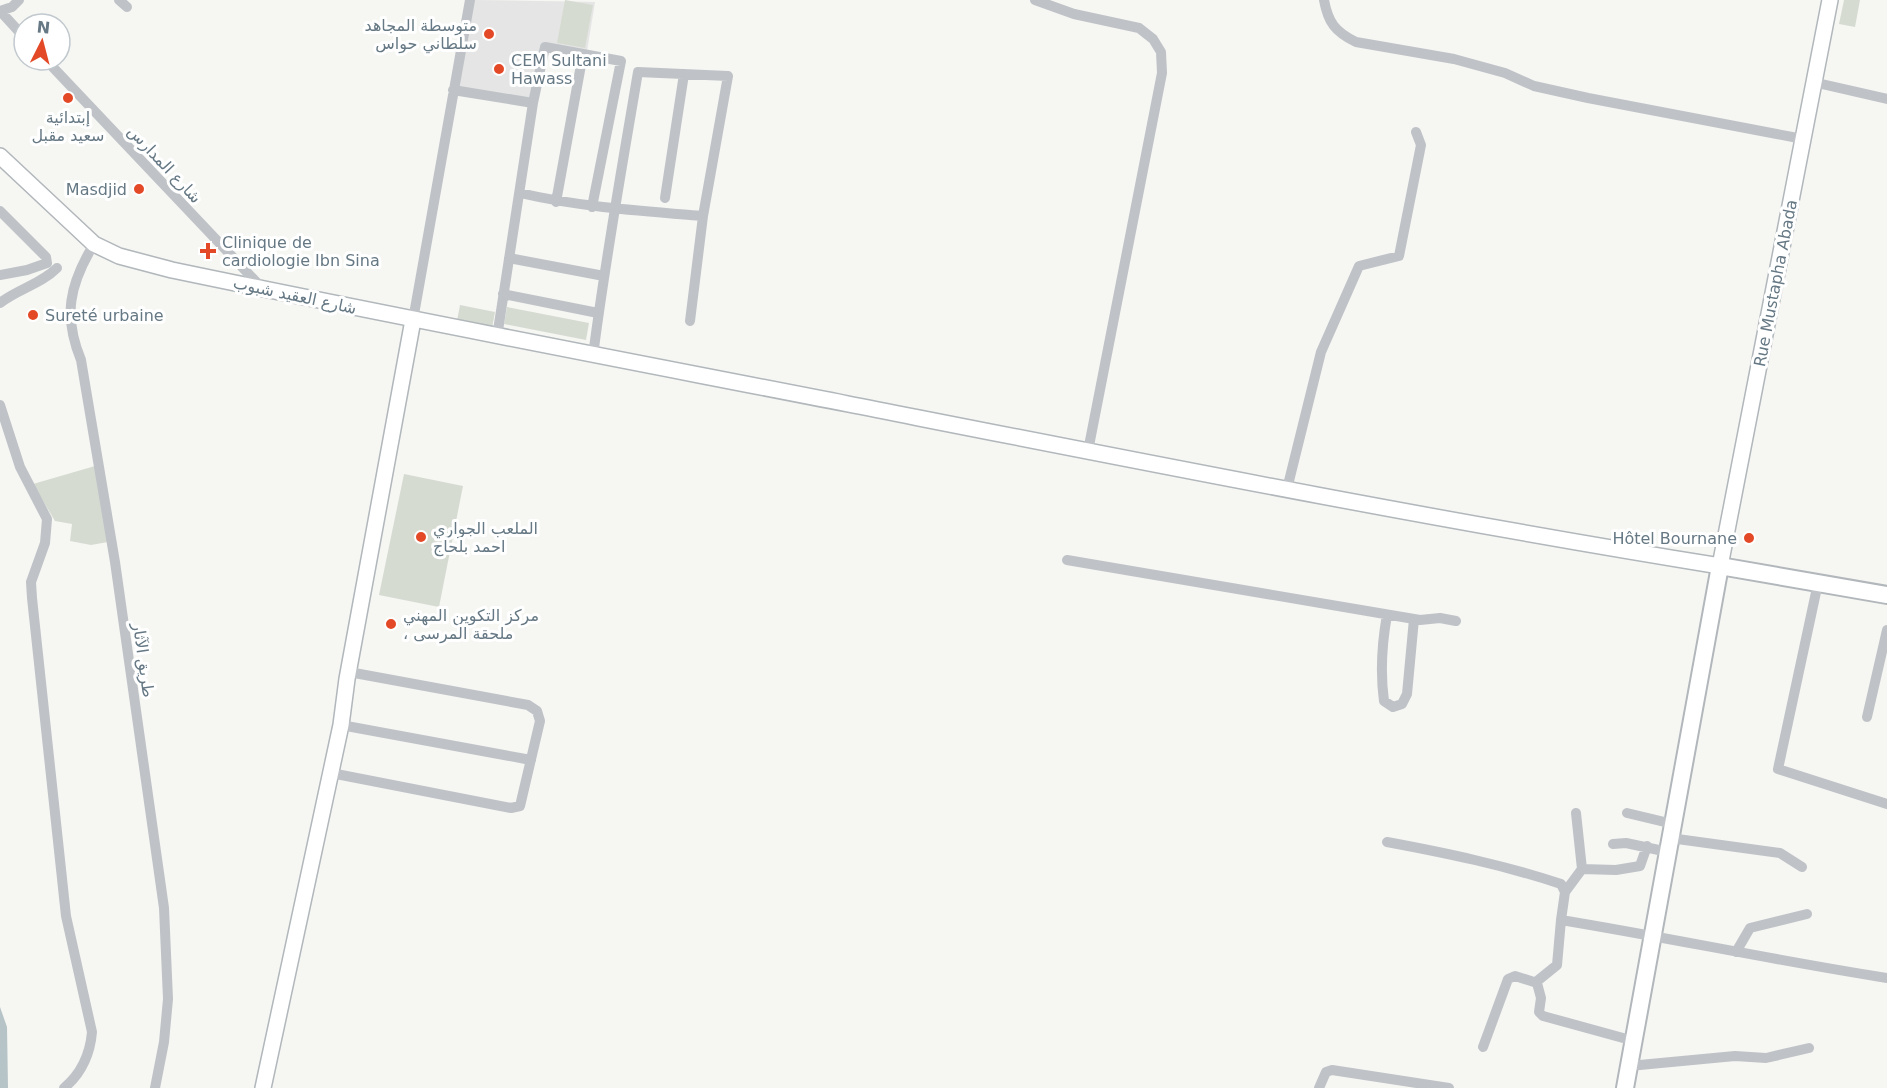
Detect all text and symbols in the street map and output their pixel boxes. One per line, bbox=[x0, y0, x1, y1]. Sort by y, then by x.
north arrow bbox=[12, 12, 72, 72]
place label: متوسطة المجاهد سلطاني حواس bbox=[365, 16, 477, 54]
text: N bbox=[36, 17, 51, 38]
marker: متوسطة المجاهد سلطاني حواس bbox=[482, 27, 496, 41]
place label: CEM Sultani Hawass bbox=[511, 51, 607, 88]
marker: CEM Sultani Hawass bbox=[492, 62, 506, 76]
marker: إبتدائية سعيد مقبل bbox=[61, 91, 75, 105]
place label: إبتدائية سعيد مقبل bbox=[31, 108, 105, 145]
street label: شارع المدارس bbox=[123, 122, 205, 208]
place label: Masdjid bbox=[66, 180, 127, 199]
marker: Masdjid bbox=[132, 182, 146, 196]
street label: Rue Mustapha Abada bbox=[1750, 198, 1801, 368]
place label: Clinique de cardiologie Ibn Sina bbox=[222, 233, 380, 270]
marker: Clinique de cardiologie Ibn Sina bbox=[199, 242, 217, 260]
street label: شارع العقيد شبوب bbox=[231, 273, 358, 319]
place label: Sureté urbaine bbox=[45, 306, 164, 325]
marker: Sureté urbaine bbox=[26, 308, 40, 322]
place label: الملعب الجواري احمد بلحاج bbox=[433, 519, 538, 557]
place label: Hôtel Bournane bbox=[1612, 529, 1737, 548]
marker: الملعب الجواري احمد بلحاج bbox=[414, 530, 428, 544]
marker: Hôtel Bournane bbox=[1742, 531, 1756, 545]
place label: مركز التكوين المهني ، ملحقة المرسى bbox=[403, 606, 539, 644]
marker: مركز التكوين المهني ، ملحقة المرسى bbox=[384, 617, 398, 631]
street label: طريق الآثار bbox=[128, 621, 158, 699]

